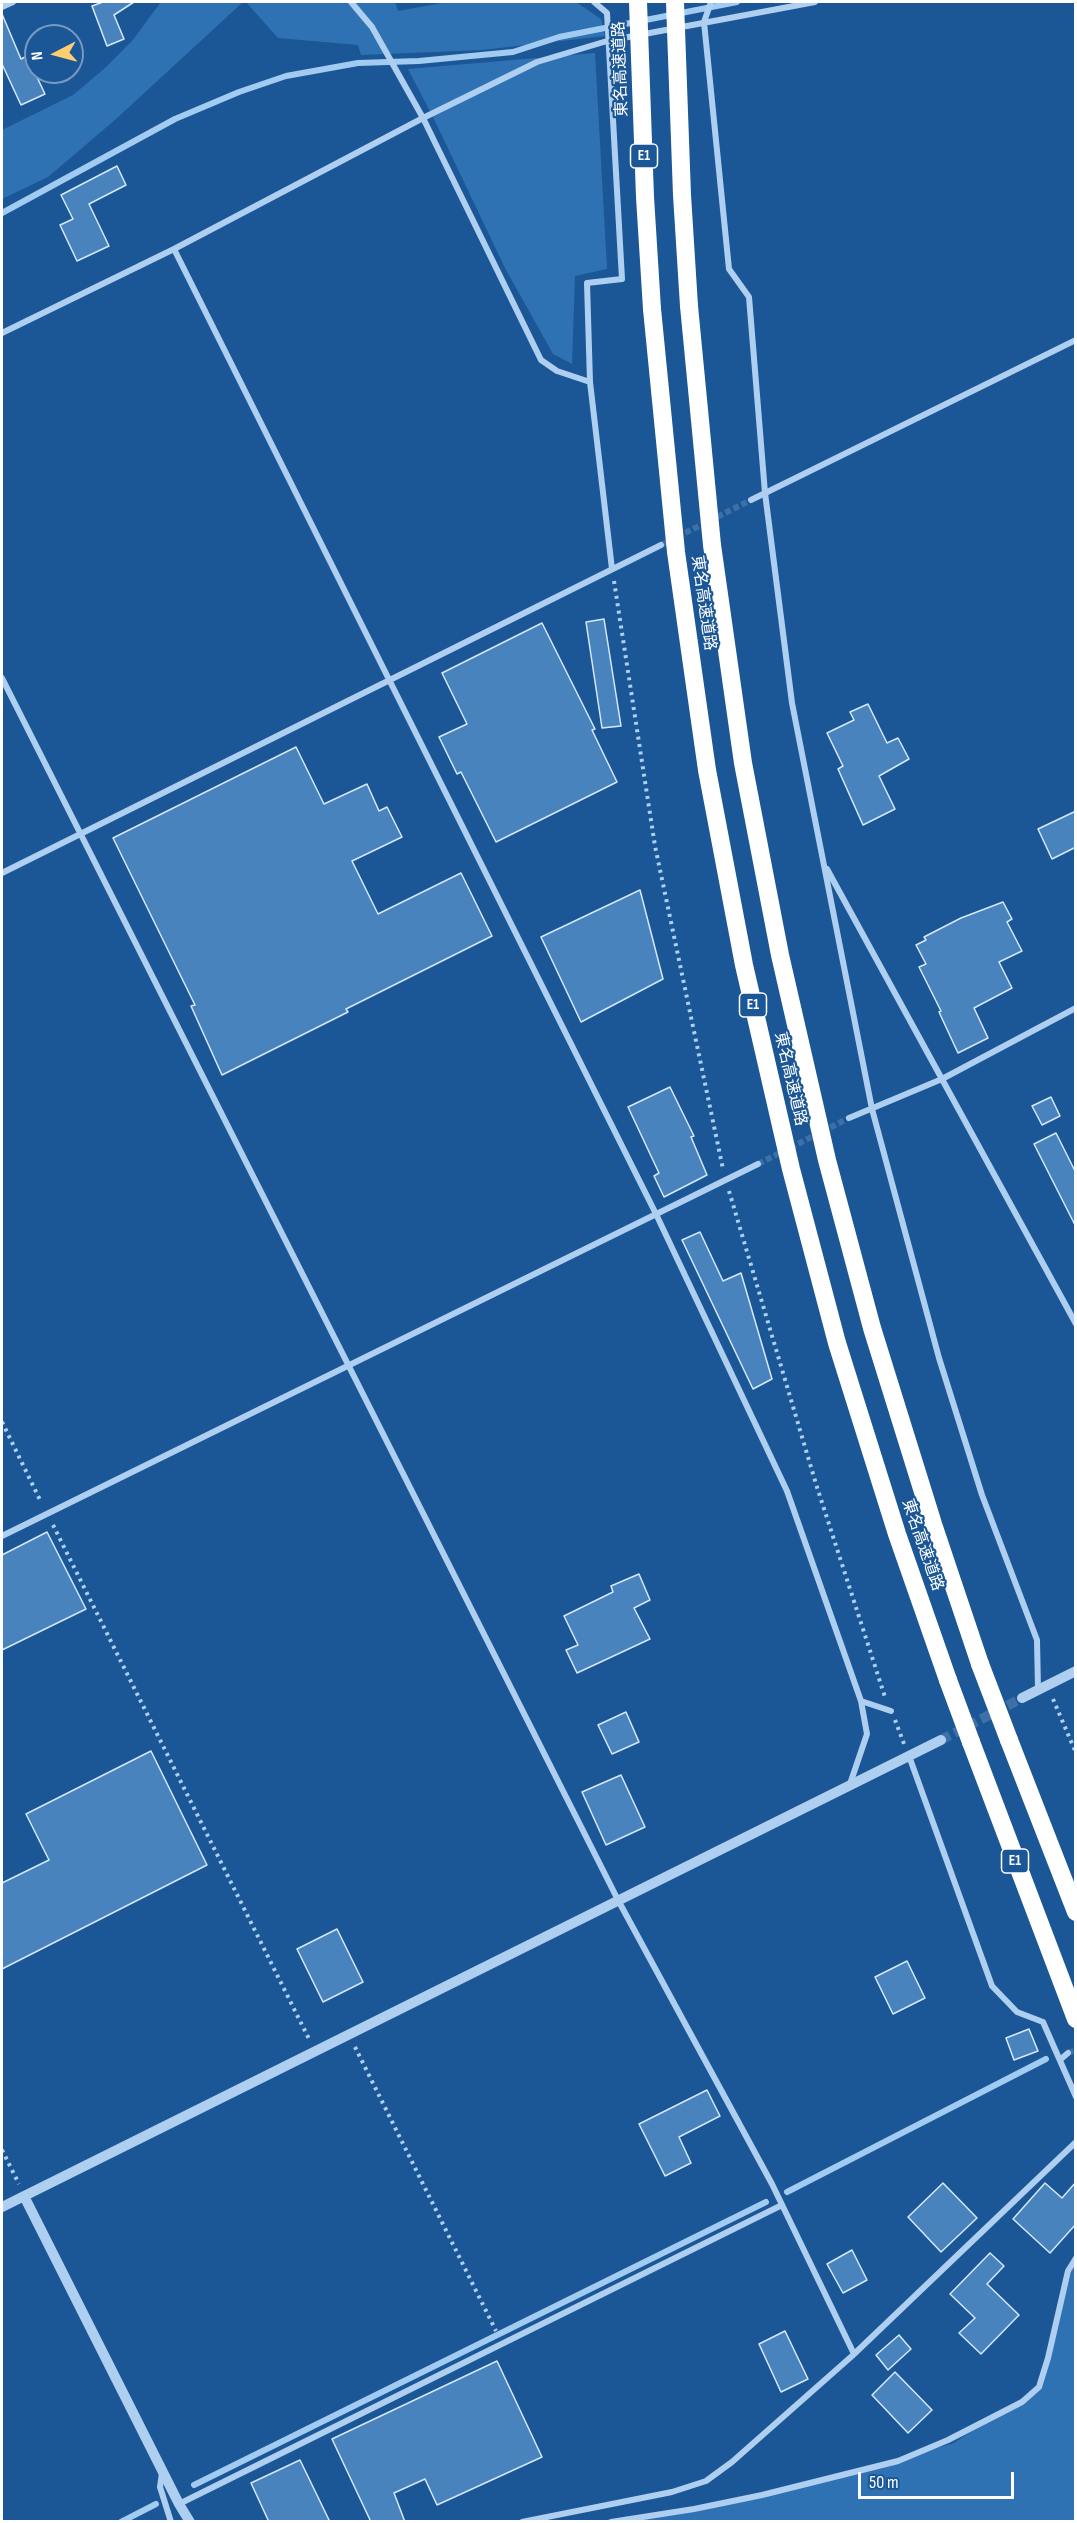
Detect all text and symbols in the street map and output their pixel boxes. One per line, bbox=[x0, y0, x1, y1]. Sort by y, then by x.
street label: 東名高速道路 bbox=[610, 21, 632, 117]
north arrow bbox=[24, 24, 84, 84]
text: N bbox=[28, 50, 47, 61]
road number: E1 bbox=[630, 144, 658, 168]
street label: 東名高速道路 bbox=[687, 554, 719, 652]
road number: E1 bbox=[740, 993, 766, 1017]
street label: 東名高速道路 bbox=[770, 1030, 810, 1128]
street label: 東名高速道路 bbox=[897, 1496, 947, 1594]
road number: E1 bbox=[1002, 1849, 1028, 1873]
scale bar bbox=[861, 2460, 1017, 2498]
text: 50 m bbox=[869, 2472, 899, 2493]

